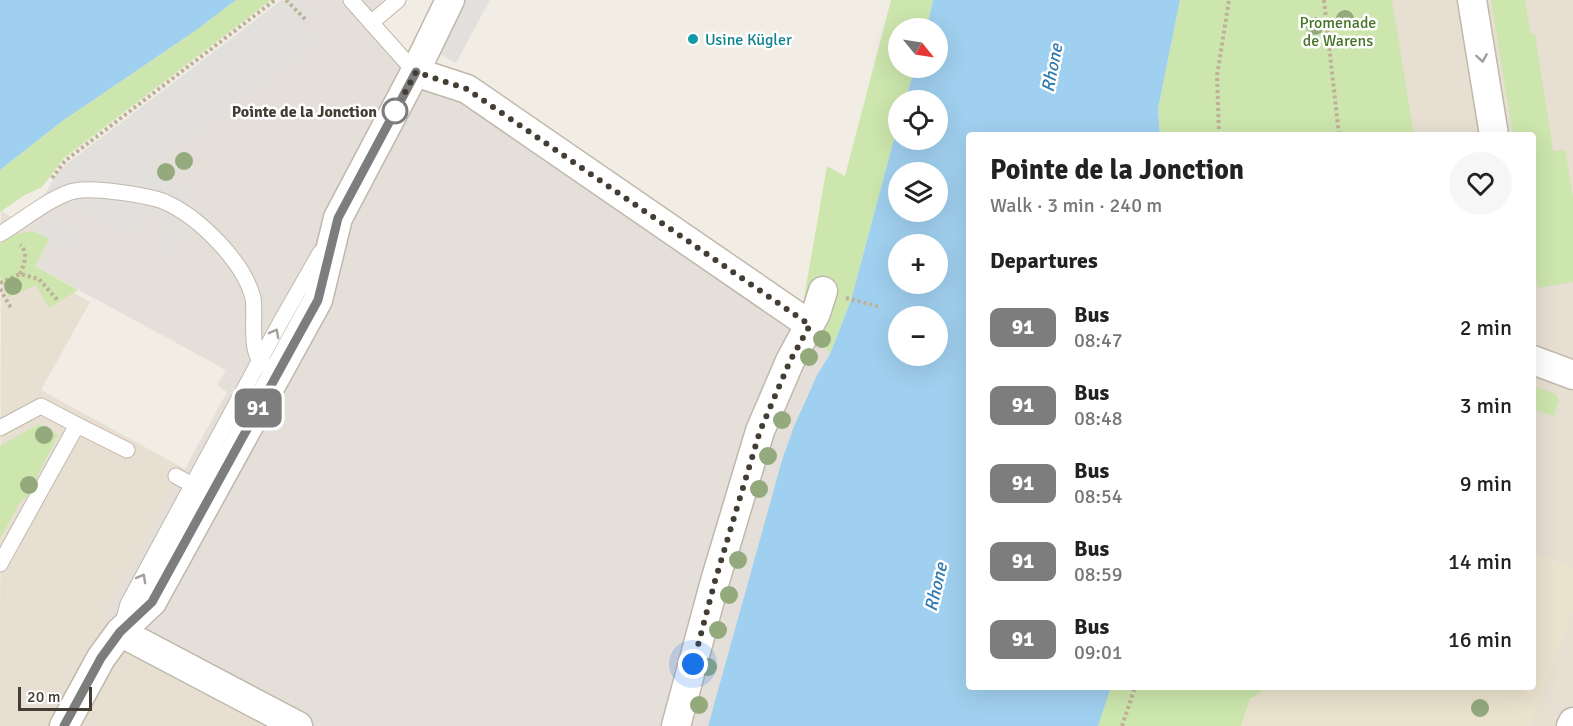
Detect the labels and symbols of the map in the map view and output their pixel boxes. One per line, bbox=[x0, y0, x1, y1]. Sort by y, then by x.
park label: Promenade de Warens bbox=[1300, 13, 1376, 51]
north arrow bbox=[888, 18, 948, 78]
place label: Usine Kügler bbox=[705, 30, 792, 50]
marker: Usine Kügler bbox=[686, 32, 700, 46]
water label: Rhone bbox=[1037, 41, 1068, 94]
one-way arrow bbox=[1475, 53, 1487, 62]
marker: Pointe de la Jonction bbox=[382, 98, 408, 124]
place label: Pointe de la Jonction bbox=[232, 102, 377, 122]
one-way arrow bbox=[268, 328, 279, 339]
line badge: 91 bbox=[231, 388, 285, 428]
water label: Rhone bbox=[920, 560, 952, 613]
one-way arrow bbox=[135, 574, 146, 584]
your location bbox=[678, 649, 708, 679]
scale bar bbox=[18, 684, 92, 712]

